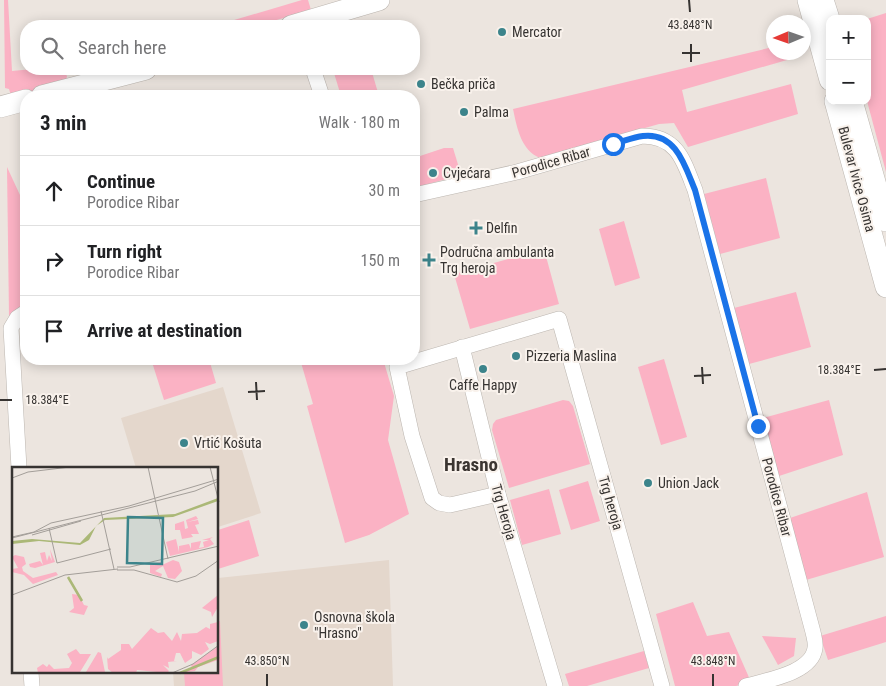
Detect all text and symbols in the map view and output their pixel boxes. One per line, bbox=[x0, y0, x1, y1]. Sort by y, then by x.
north arrow bbox=[766, 15, 811, 60]
map controls bbox=[826, 15, 871, 105]
button: + bbox=[826, 15, 871, 60]
text: 43.848°N bbox=[668, 18, 712, 32]
search box bbox=[20, 20, 420, 75]
place label: Mercator bbox=[512, 24, 562, 40]
marker: Mercator bbox=[496, 26, 508, 38]
icon: search bbox=[38, 34, 66, 62]
text: Search here bbox=[78, 36, 166, 59]
button: − bbox=[826, 60, 871, 105]
place label: Bečka priča bbox=[431, 76, 495, 92]
marker: Bečka priča bbox=[415, 78, 427, 90]
place label: Palma bbox=[474, 104, 509, 120]
marker: Palma bbox=[458, 106, 470, 118]
text: 3 min bbox=[40, 111, 87, 135]
text: Walk · 180 m bbox=[319, 113, 400, 132]
street label: Bulevar Ivice Osima bbox=[835, 125, 879, 233]
route start bbox=[602, 133, 625, 156]
street label: Porodice Ribar bbox=[510, 143, 592, 181]
place label: Cvjećara bbox=[443, 165, 491, 181]
marker: Cvjećara bbox=[427, 167, 439, 179]
text: Continue bbox=[87, 170, 155, 193]
icon: ahead bbox=[40, 177, 68, 205]
text: 30 m bbox=[368, 181, 400, 200]
text: Porodice Ribar bbox=[87, 193, 179, 212]
place label: Delfin bbox=[486, 220, 517, 236]
marker: Delfin bbox=[470, 222, 482, 234]
text: Turn right bbox=[87, 240, 162, 263]
place label: Područna ambulanta Trg heroja bbox=[440, 244, 554, 276]
icon: right bbox=[40, 247, 68, 275]
text: 150 m bbox=[361, 251, 400, 270]
marker: Područna ambulanta Trg heroja bbox=[422, 253, 436, 267]
text: Porodice Ribar bbox=[87, 263, 179, 282]
icon: arrive bbox=[40, 317, 68, 345]
text: Arrive at destination bbox=[87, 319, 242, 342]
place label: Pizzeria Maslina bbox=[526, 348, 617, 364]
marker: Pizzeria Maslina bbox=[510, 350, 522, 362]
marker: Caffe Happy bbox=[477, 363, 489, 375]
text: 18.384°E bbox=[817, 363, 861, 377]
place label: Caffe Happy bbox=[449, 377, 517, 393]
text: 18.384°E bbox=[25, 393, 69, 407]
route end bbox=[747, 415, 770, 438]
place label: Vrtić Košuta bbox=[194, 435, 262, 451]
marker: Vrtić Košuta bbox=[178, 437, 190, 449]
district label: Hrasno bbox=[444, 453, 498, 476]
street label: Porodice Ribar bbox=[759, 456, 795, 538]
inset map bbox=[12, 467, 219, 674]
street label: Trg heroja bbox=[596, 474, 626, 532]
place label: Union Jack bbox=[658, 475, 720, 491]
marker: Union Jack bbox=[642, 477, 654, 489]
street label: Trg Heroja bbox=[488, 482, 520, 542]
place label: Osnovna škola "Hrasno" bbox=[314, 609, 395, 641]
marker: Osnovna škola "Hrasno" bbox=[298, 619, 310, 631]
text: 43.850°N bbox=[245, 654, 289, 668]
text: 43.848°N bbox=[691, 654, 735, 668]

